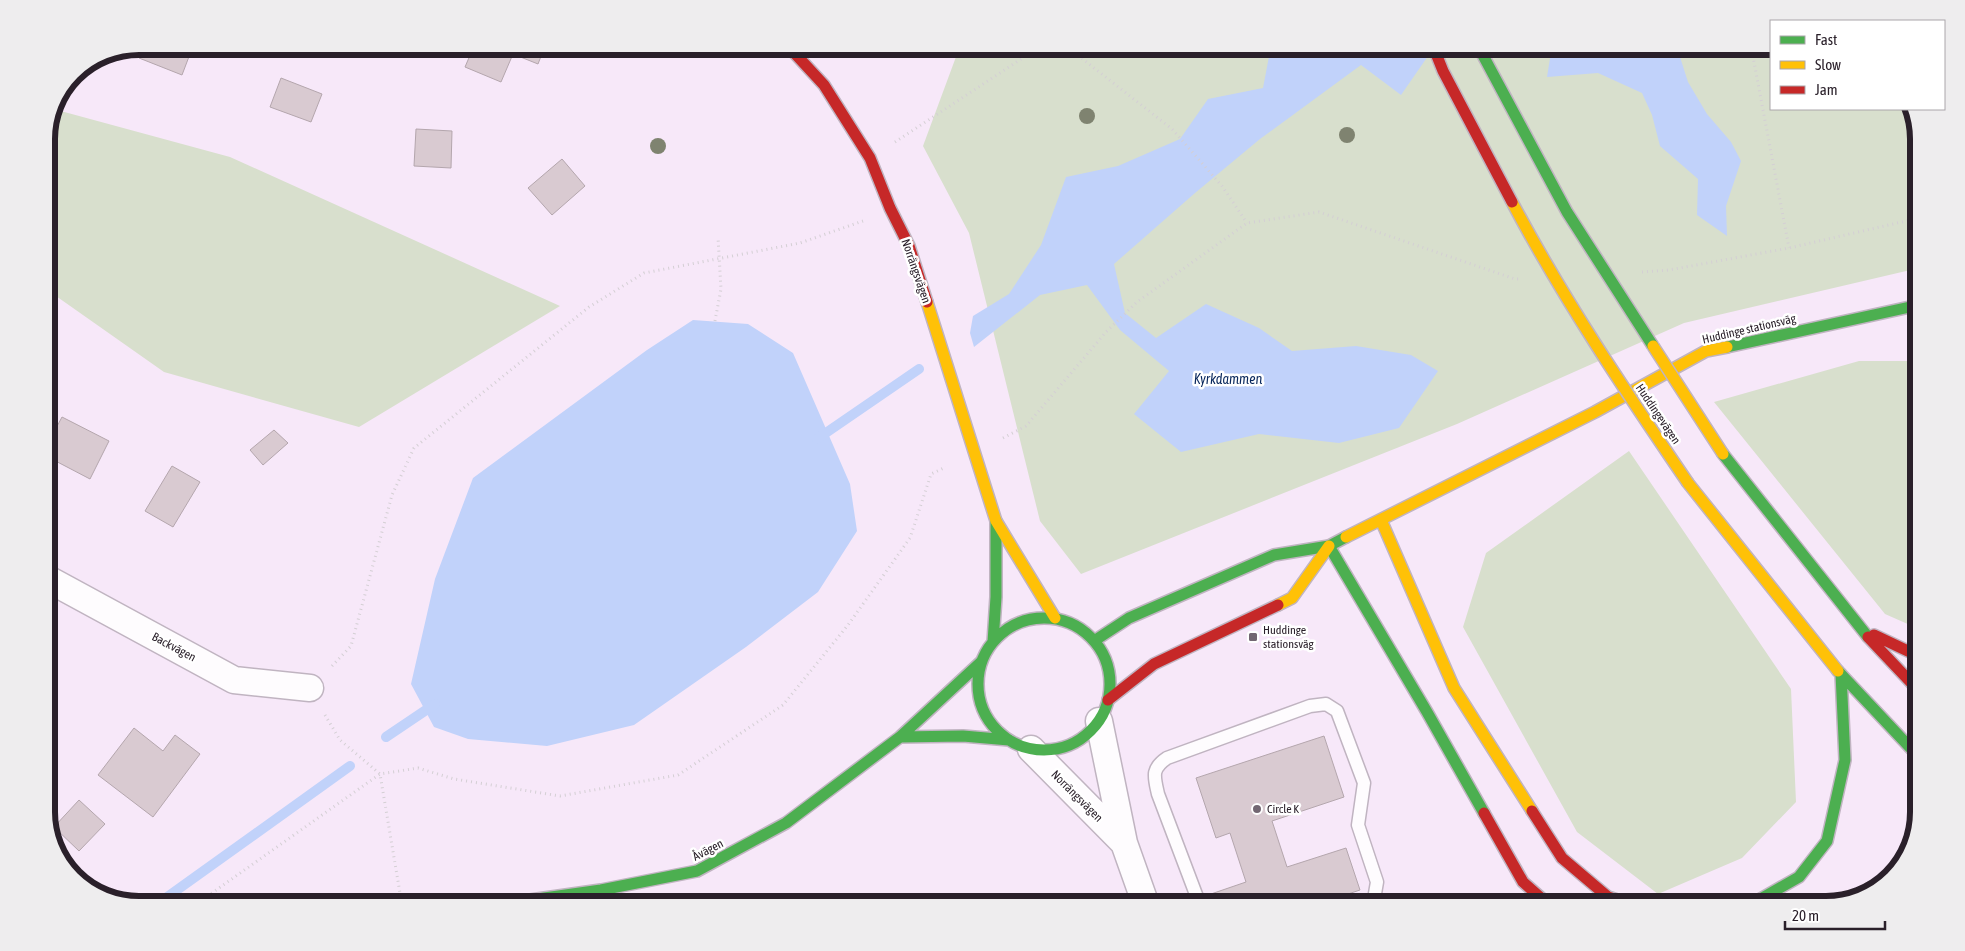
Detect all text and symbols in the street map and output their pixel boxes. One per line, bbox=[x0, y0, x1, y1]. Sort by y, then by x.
legend bbox=[1770, 20, 1945, 110]
text: Fast bbox=[1815, 31, 1837, 48]
text: Slow bbox=[1815, 56, 1841, 73]
text: Jam bbox=[1815, 81, 1838, 98]
street label: Norrängsvägen bbox=[898, 237, 934, 305]
street label: Huddinge stationsväg bbox=[1701, 311, 1798, 347]
water label: Kyrkdammen bbox=[1194, 371, 1263, 387]
street label: Huddingevägen bbox=[1633, 381, 1683, 447]
place label: Huddinge stationsväg bbox=[1263, 623, 1315, 651]
street label: Backvägen bbox=[150, 630, 198, 664]
marker: Huddinge stationsväg bbox=[1247, 631, 1259, 643]
street label: Norrängsvägen bbox=[1048, 767, 1106, 825]
place label: Circle K bbox=[1267, 802, 1299, 816]
marker: Circle K bbox=[1251, 803, 1263, 815]
street label: Åvägen bbox=[690, 836, 726, 864]
scale bar bbox=[1785, 898, 1885, 930]
text: 20 m bbox=[1792, 907, 1819, 924]

